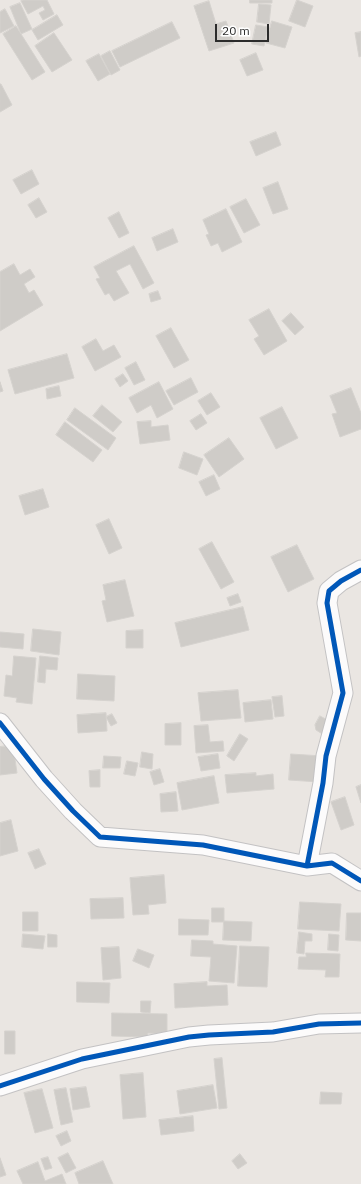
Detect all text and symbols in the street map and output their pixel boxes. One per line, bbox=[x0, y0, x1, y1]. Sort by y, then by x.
scale bar bbox=[217, 16, 271, 42]
text: 20 m bbox=[222, 23, 250, 38]

